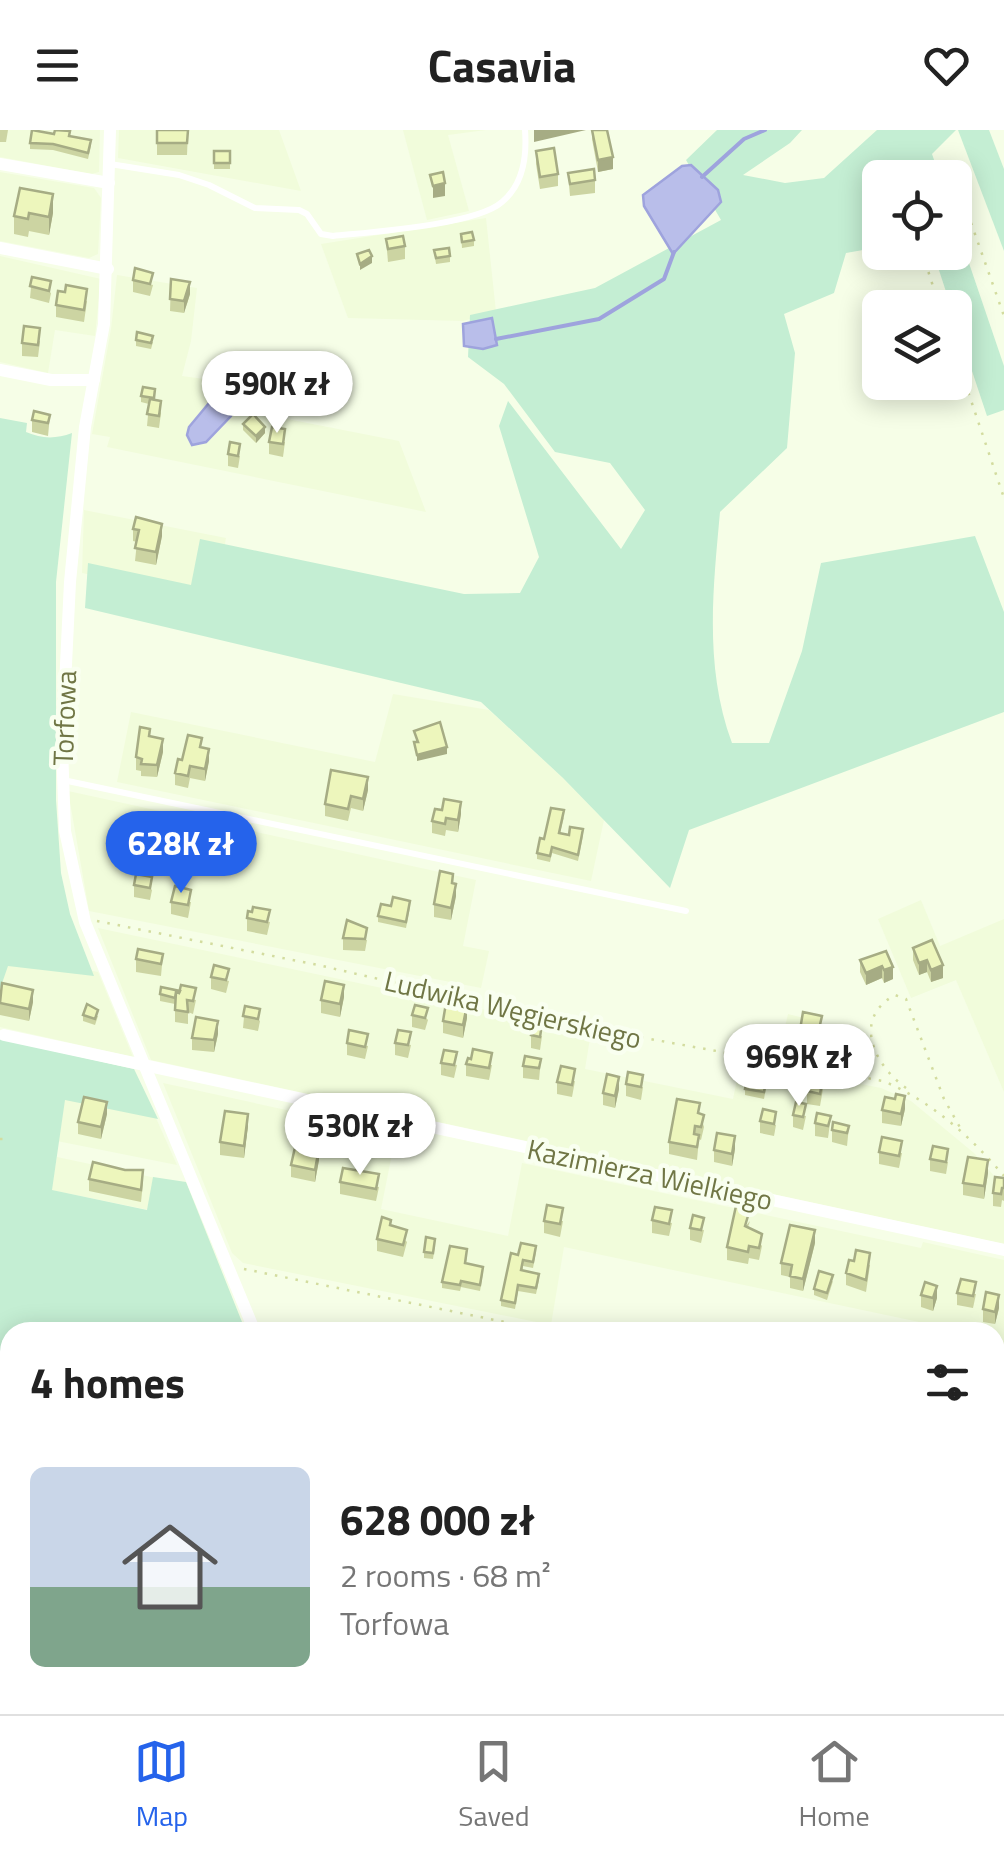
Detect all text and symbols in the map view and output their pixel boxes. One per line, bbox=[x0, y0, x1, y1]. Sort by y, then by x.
text: Casavia bbox=[428, 31, 576, 99]
icon: menu bbox=[30, 38, 85, 93]
icon: heart bbox=[919, 38, 974, 93]
map controls bbox=[862, 160, 972, 400]
button: locate bbox=[862, 160, 972, 270]
button: layers bbox=[862, 290, 972, 400]
pin: 590K zł bbox=[185, 351, 369, 436]
text: 590K zł bbox=[224, 359, 330, 407]
street label: Torfowa bbox=[41, 670, 87, 766]
pin: 628K zł bbox=[89, 811, 273, 896]
text: 628K zł bbox=[128, 819, 234, 867]
street label: Ludwika Węgierskiego bbox=[380, 959, 646, 1059]
pin: 969K zł bbox=[707, 1024, 891, 1109]
text: 969K zł bbox=[746, 1032, 852, 1080]
pin: 530K zł bbox=[268, 1093, 452, 1178]
text: 530K zł bbox=[307, 1101, 413, 1149]
street label: Kazimierza Wielkiego bbox=[523, 1127, 777, 1221]
text: 4 homes bbox=[30, 1350, 185, 1414]
icon: filters bbox=[920, 1355, 975, 1410]
text: 628 000 zł bbox=[340, 1487, 535, 1551]
icon: home bbox=[110, 1507, 230, 1627]
text: 2 rooms · 68 m² bbox=[340, 1551, 551, 1599]
text: Torfowa bbox=[340, 1599, 449, 1647]
tab: Map bbox=[134, 1734, 189, 1837]
tab: Saved bbox=[458, 1734, 530, 1837]
tab: Home bbox=[798, 1734, 870, 1837]

